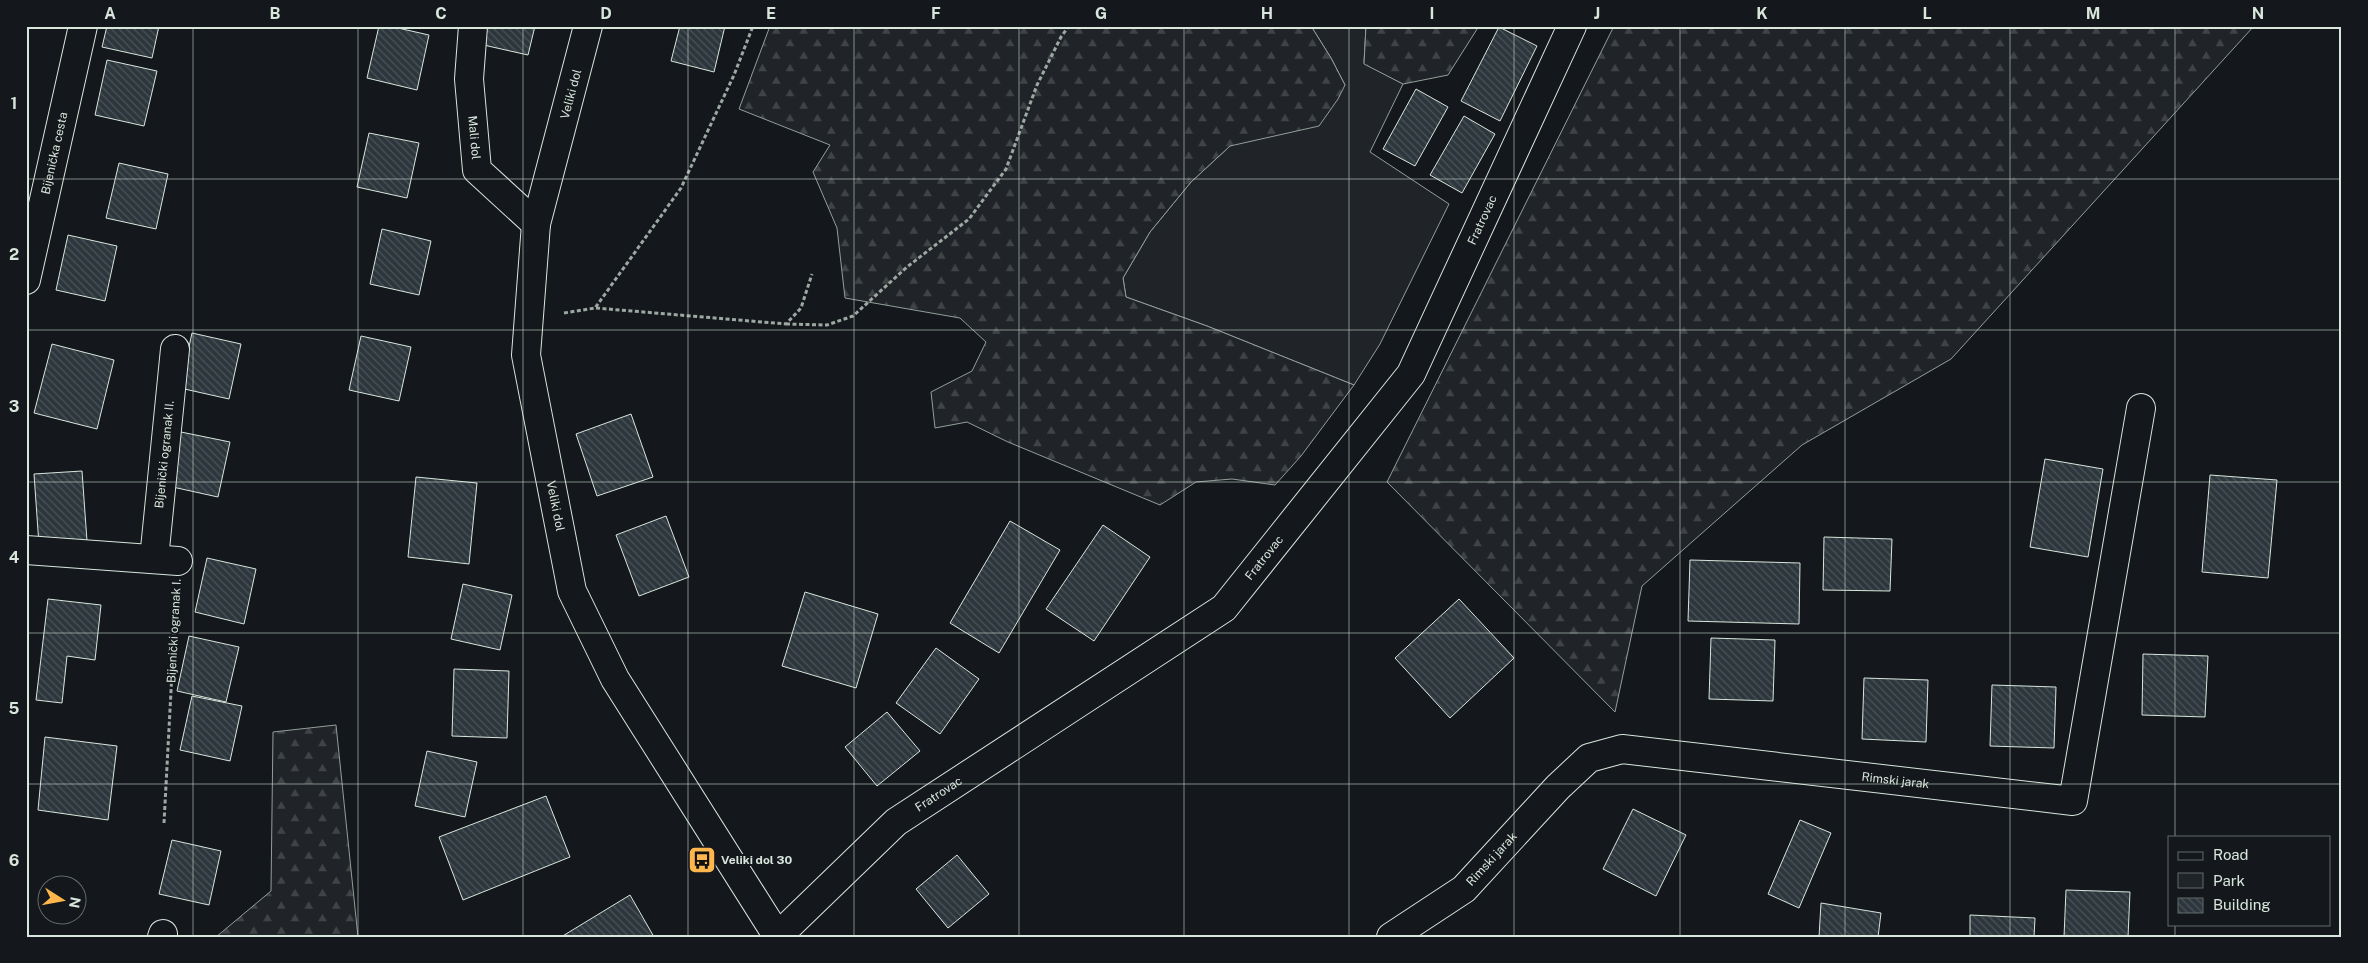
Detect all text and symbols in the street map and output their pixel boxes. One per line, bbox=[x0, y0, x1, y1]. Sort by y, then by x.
text: A bbox=[104, 4, 116, 23]
text: B bbox=[270, 4, 281, 23]
text: C bbox=[435, 4, 447, 23]
text: D bbox=[600, 4, 612, 23]
text: E bbox=[766, 4, 776, 23]
text: F bbox=[931, 4, 941, 23]
text: G bbox=[1095, 4, 1107, 23]
text: H bbox=[1261, 4, 1273, 23]
text: I bbox=[1430, 4, 1434, 23]
text: J bbox=[1594, 4, 1600, 23]
text: K bbox=[1756, 4, 1768, 23]
text: L bbox=[1922, 4, 1932, 23]
text: M bbox=[2086, 4, 2100, 23]
text: N bbox=[2252, 4, 2264, 23]
street label: Veliki dol bbox=[558, 67, 584, 120]
text: 1 bbox=[11, 94, 17, 113]
street label: Bijenička cesta bbox=[38, 111, 70, 196]
street label: Mali dol bbox=[465, 115, 483, 161]
street label: Fratrovac bbox=[1465, 193, 1500, 247]
text: 2 bbox=[9, 245, 19, 264]
text: 3 bbox=[9, 397, 19, 416]
street label: Bijenički ogranak II. bbox=[152, 400, 177, 509]
street label: Veliki dol bbox=[544, 480, 567, 533]
street label: Fratrovac bbox=[1242, 533, 1286, 583]
text: 4 bbox=[9, 548, 20, 567]
street label: Bijenički ogranak I. bbox=[164, 578, 184, 684]
text: 5 bbox=[9, 699, 20, 718]
street label: Rimski jarak bbox=[1861, 770, 1930, 791]
street label: Fratrovac bbox=[913, 774, 965, 815]
street label: Rimski jarak bbox=[1463, 829, 1520, 889]
legend bbox=[2168, 836, 2330, 926]
bus stop icon: Veliki dol 30 bbox=[687, 845, 717, 875]
text: Road bbox=[2213, 846, 2249, 863]
text: 6 bbox=[9, 851, 19, 870]
place label: Veliki dol 30 bbox=[721, 853, 792, 867]
text: Park bbox=[2213, 872, 2245, 889]
north arrow bbox=[38, 876, 88, 926]
text: N bbox=[66, 896, 84, 909]
text: Building bbox=[2213, 896, 2271, 913]

